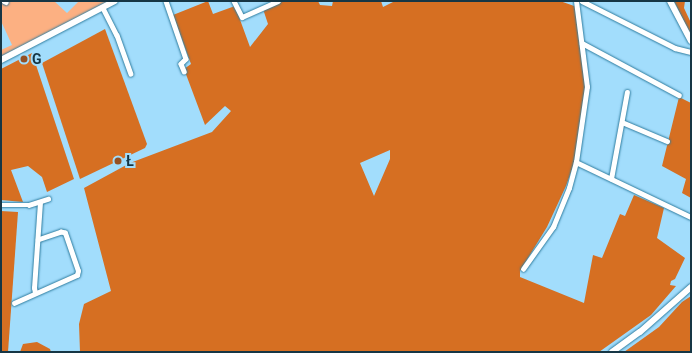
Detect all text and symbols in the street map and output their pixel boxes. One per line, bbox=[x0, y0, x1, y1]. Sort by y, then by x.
place label: G bbox=[32, 51, 42, 67]
marker: G bbox=[19, 54, 29, 64]
place label: Ł bbox=[126, 153, 134, 169]
marker: Ł bbox=[113, 156, 123, 166]

